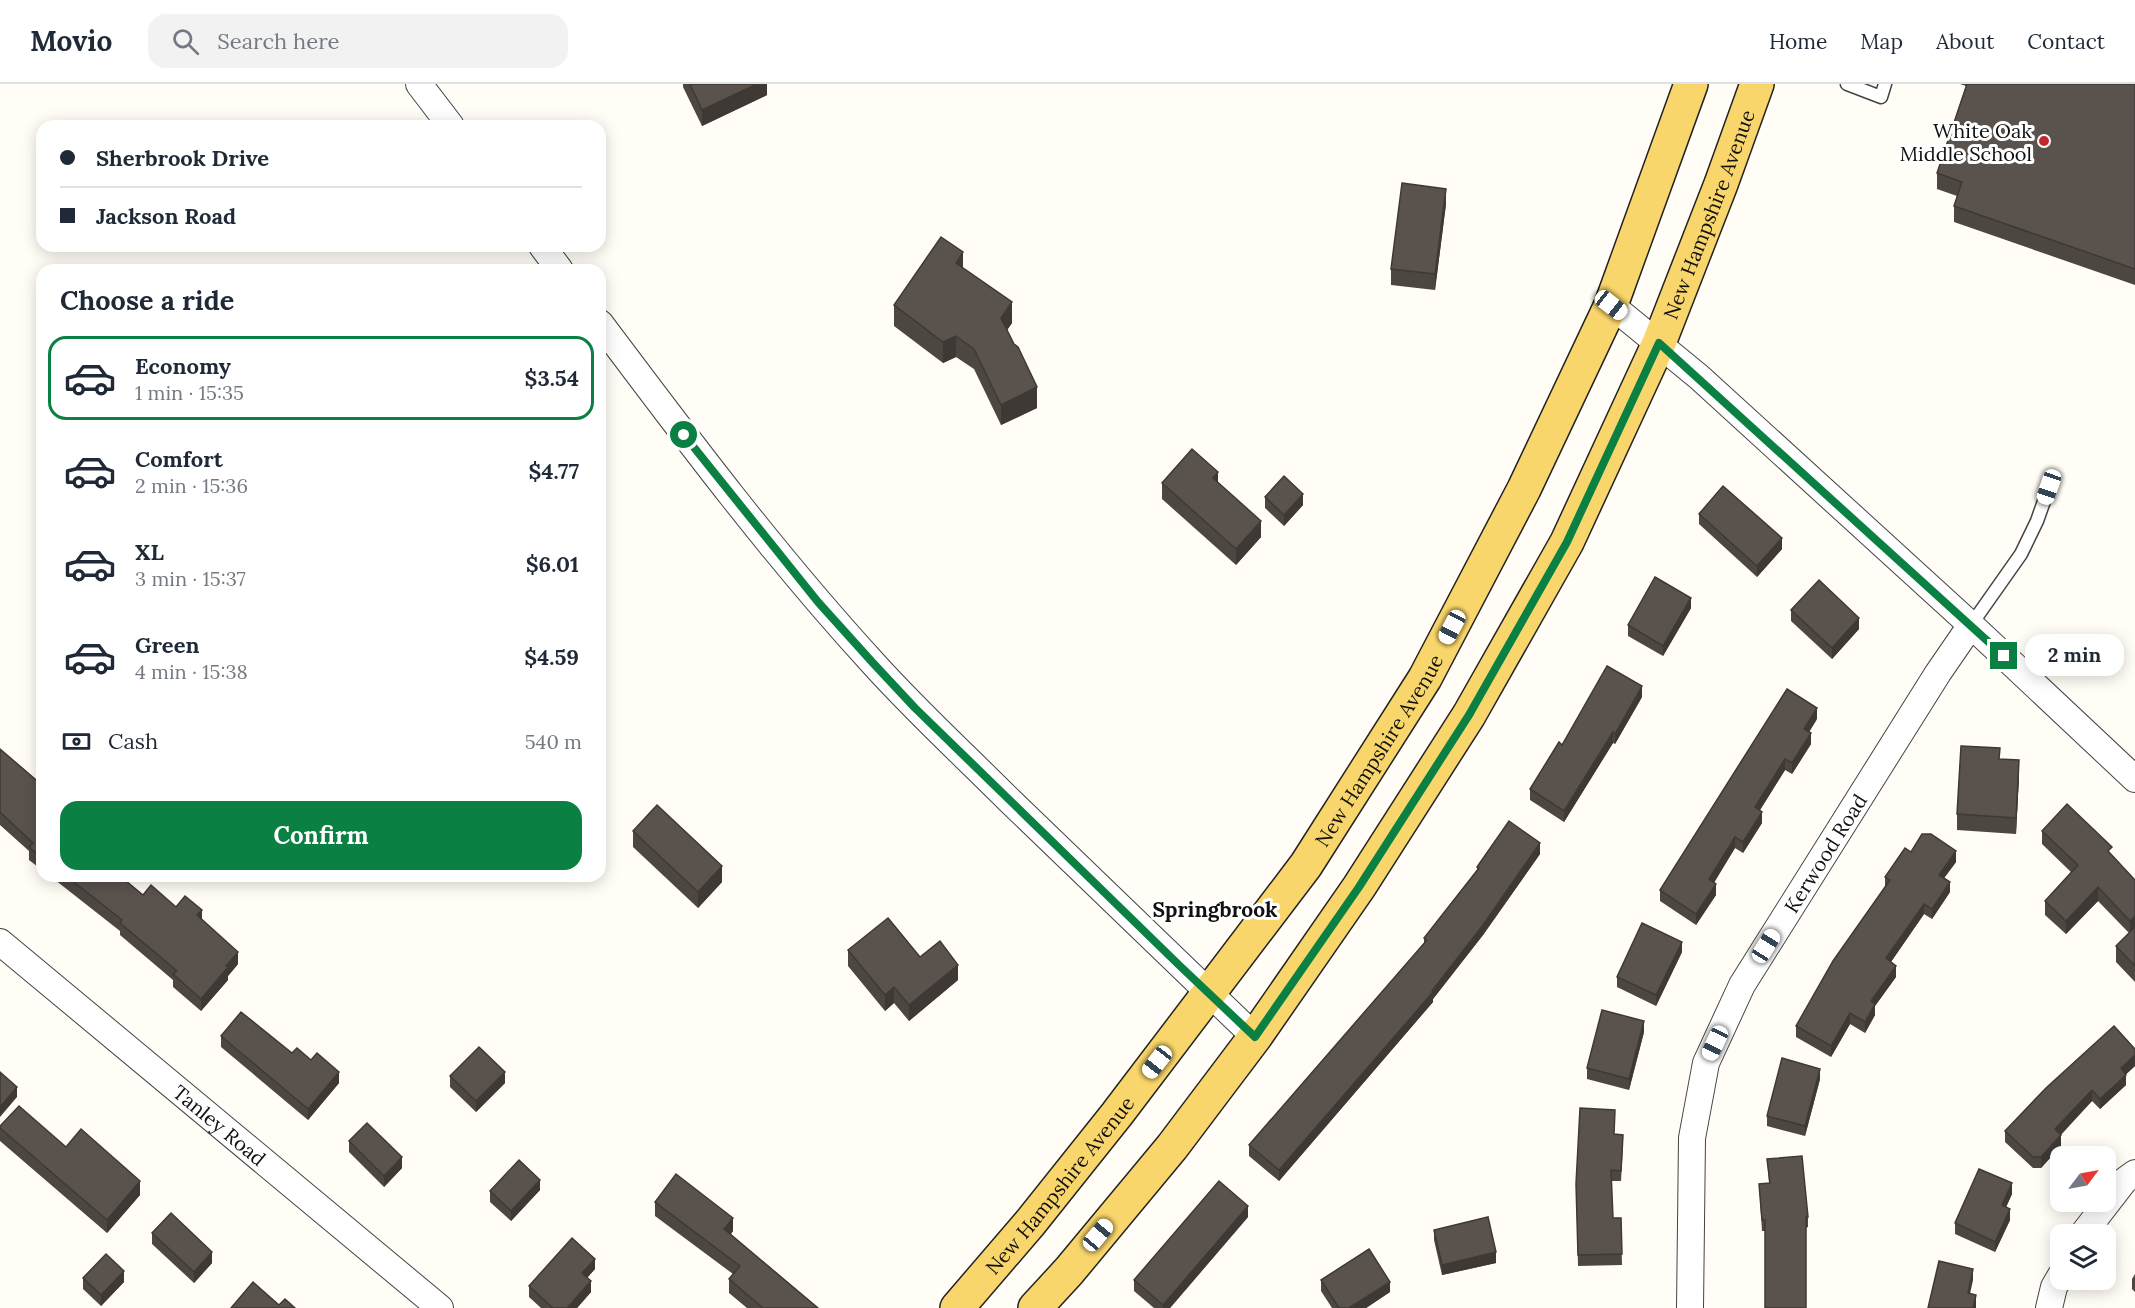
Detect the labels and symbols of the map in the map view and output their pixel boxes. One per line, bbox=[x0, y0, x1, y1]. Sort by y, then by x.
street label: New Hampshire Avenue bbox=[1657, 106, 1759, 322]
place label: White Oak Middle School bbox=[1900, 118, 2032, 166]
marker: White Oak Middle School bbox=[2037, 134, 2051, 148]
car bbox=[1591, 287, 1631, 323]
route start bbox=[670, 421, 697, 448]
car bbox=[2035, 467, 2063, 507]
car bbox=[1436, 607, 1468, 647]
callout: 2 min bbox=[2025, 635, 2124, 677]
route end bbox=[1990, 642, 2017, 669]
street label: New Hampshire Avenue bbox=[1309, 650, 1448, 851]
street label: Kerwood Road bbox=[1778, 789, 1872, 917]
district label: Springbrook bbox=[1153, 896, 1278, 923]
car bbox=[1749, 926, 1783, 966]
car bbox=[1699, 1023, 1731, 1063]
car bbox=[1139, 1042, 1175, 1082]
street label: Tanley Road bbox=[168, 1079, 271, 1171]
street label: New Hampshire Avenue bbox=[979, 1091, 1139, 1279]
north arrow bbox=[2050, 1146, 2116, 1212]
car bbox=[1080, 1215, 1116, 1255]

